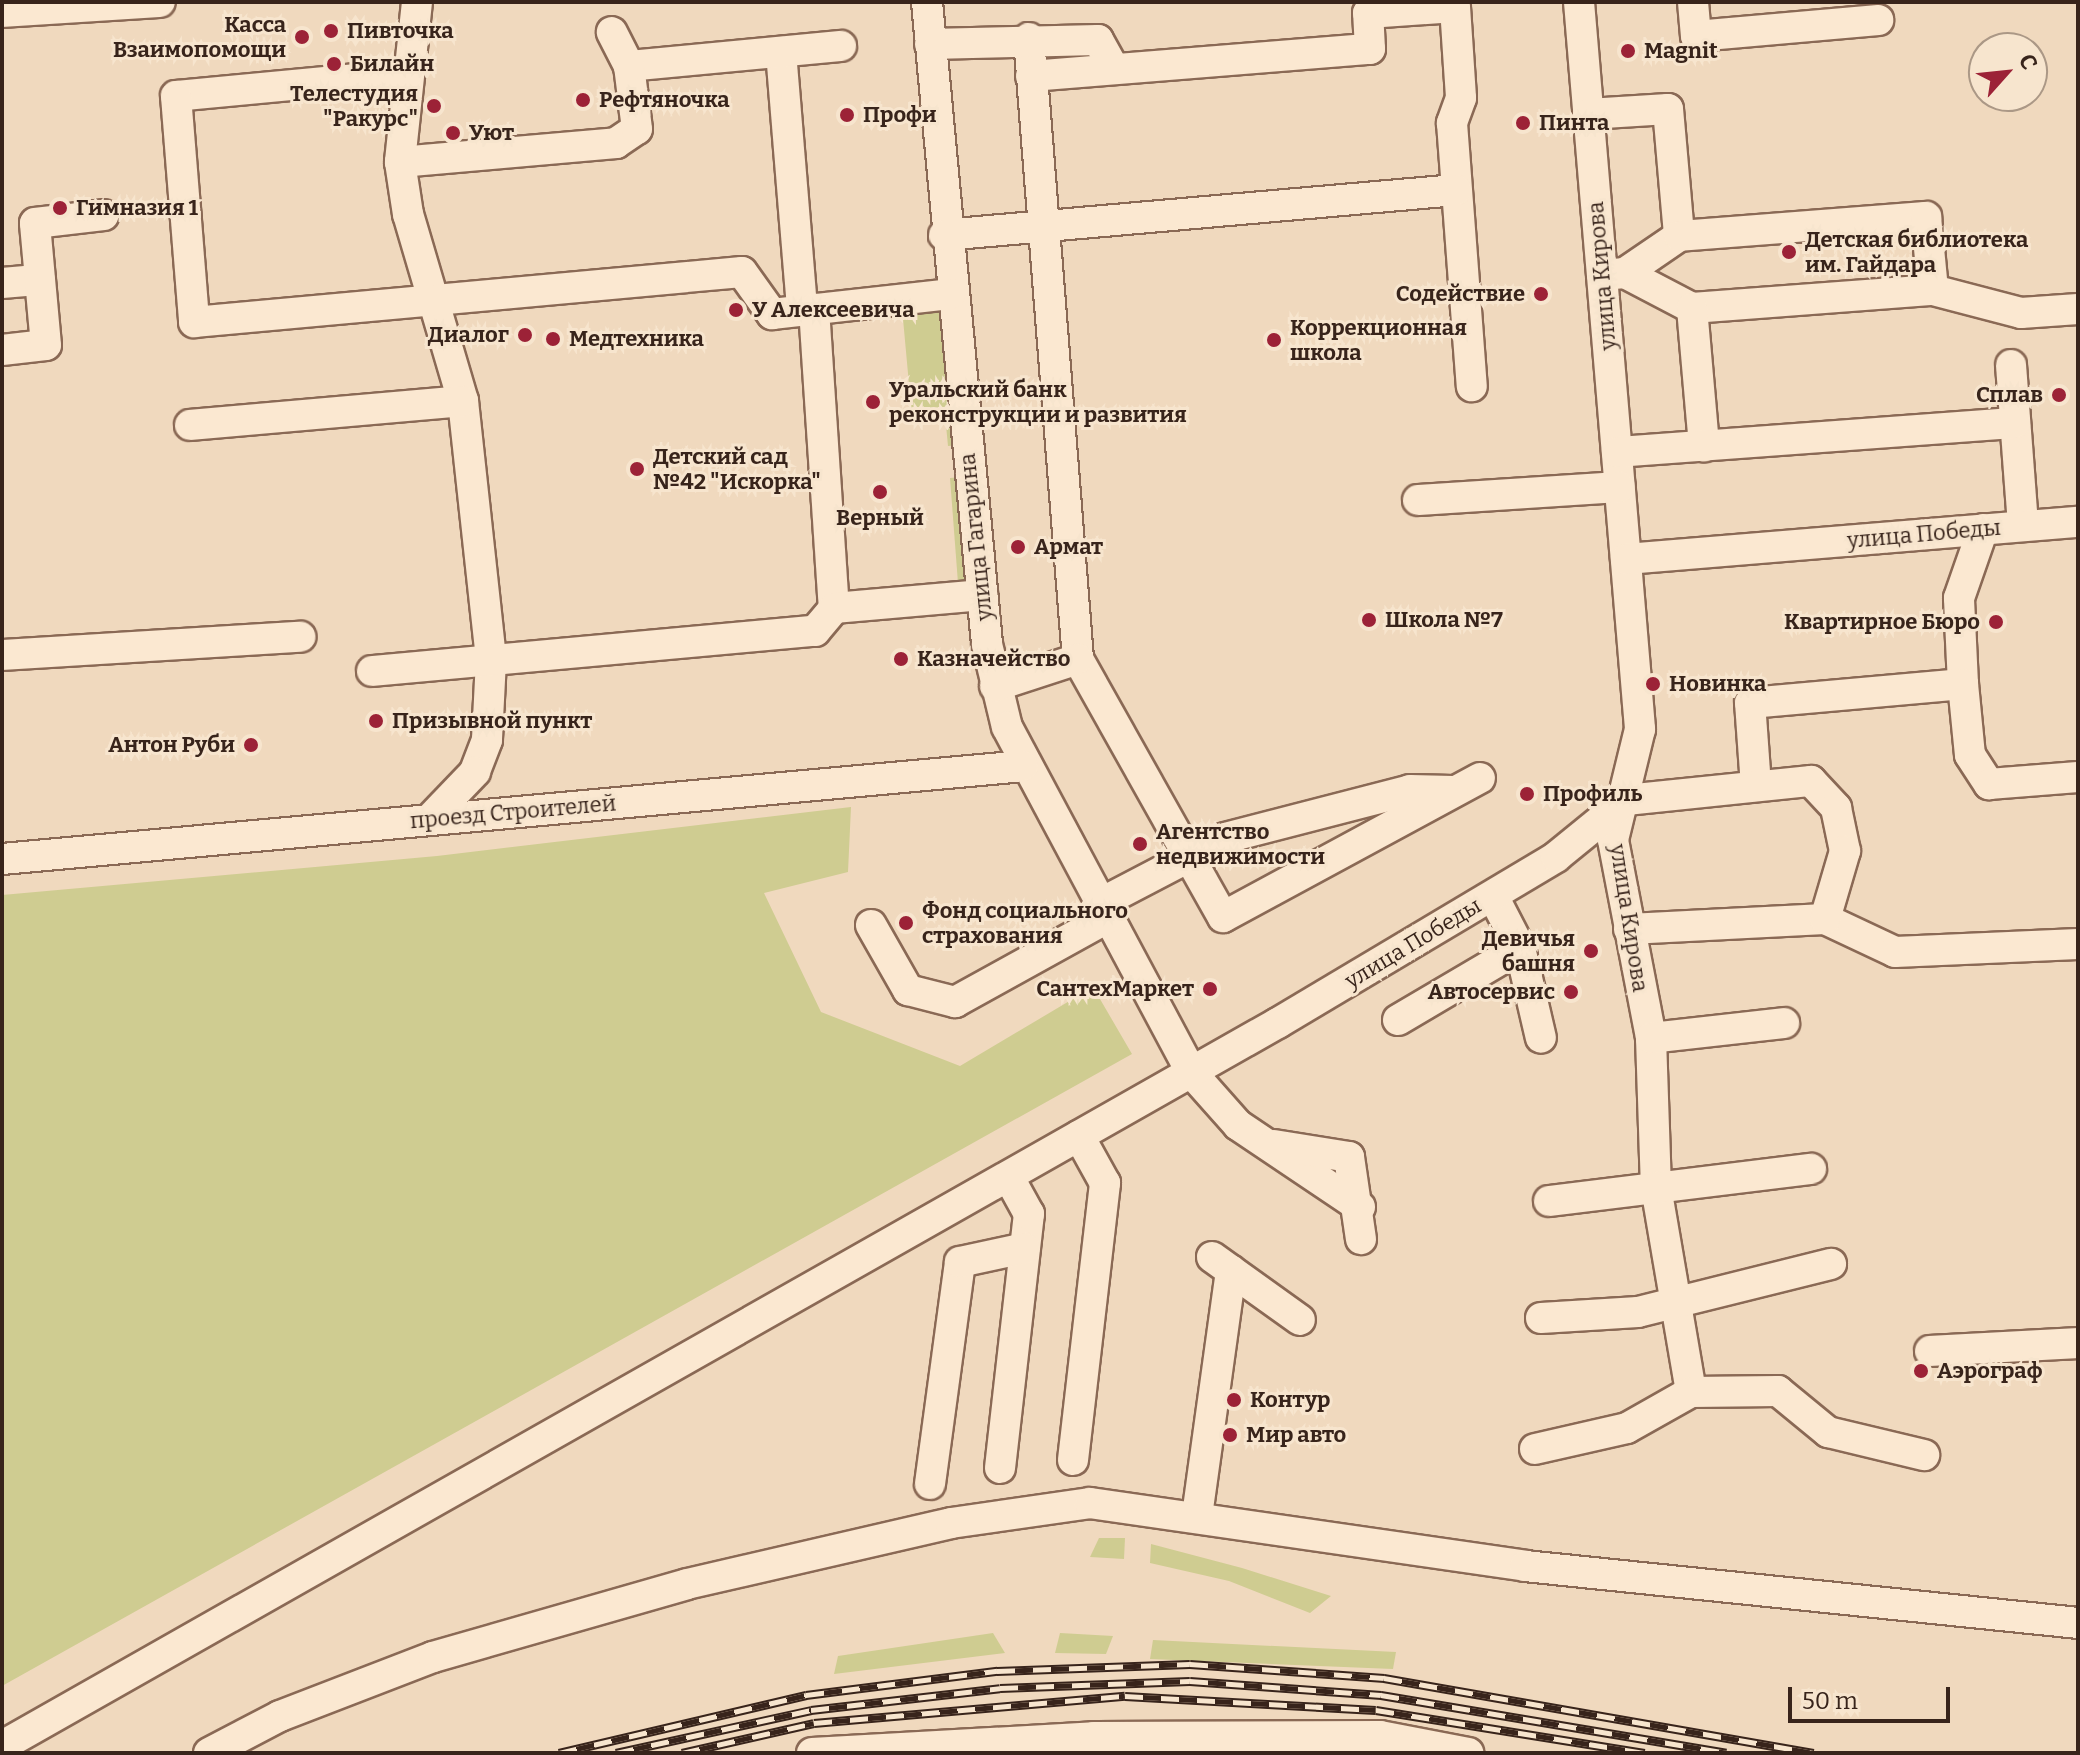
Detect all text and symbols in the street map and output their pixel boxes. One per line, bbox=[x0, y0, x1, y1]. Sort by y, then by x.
place label: Касса Взаимопомощи bbox=[113, 11, 286, 62]
place label: Пивточка bbox=[347, 18, 454, 44]
marker: Пивточка bbox=[322, 22, 340, 40]
marker: Касса Взаимопомощи bbox=[293, 28, 311, 46]
north arrow bbox=[1968, 32, 2048, 112]
place label: Magnit bbox=[1644, 38, 1718, 64]
marker: Magnit bbox=[1619, 42, 1637, 60]
text: С bbox=[2013, 49, 2043, 74]
place label: Билайн bbox=[350, 51, 434, 77]
marker: Билайн bbox=[325, 55, 343, 73]
place label: Телестудия "Ракурс" bbox=[290, 80, 418, 132]
place label: Рефтяночка bbox=[599, 87, 730, 113]
marker: Рефтяночка bbox=[574, 91, 592, 109]
marker: Телестудия "Ракурс" bbox=[425, 97, 443, 115]
place label: Профи bbox=[863, 102, 937, 128]
marker: Профи bbox=[838, 106, 856, 124]
place label: Пинта bbox=[1539, 110, 1609, 136]
marker: Пинта bbox=[1514, 114, 1532, 132]
place label: Уют bbox=[469, 120, 514, 146]
marker: Уют bbox=[444, 124, 462, 142]
place label: Гимназия 1 bbox=[76, 195, 198, 221]
marker: Гимназия 1 bbox=[51, 199, 69, 217]
street label: улица Кирова bbox=[1582, 200, 1622, 352]
place label: Детская библиотека им. Гайдара bbox=[1805, 226, 2028, 278]
marker: Детская библиотека им. Гайдара bbox=[1780, 243, 1798, 261]
place label: Содействие bbox=[1396, 281, 1525, 307]
marker: Содействие bbox=[1532, 285, 1550, 303]
place label: У Алексеевича bbox=[752, 297, 914, 323]
marker: У Алексеевича bbox=[727, 301, 745, 319]
place label: Коррекционная школа bbox=[1290, 314, 1467, 366]
place label: Диалог bbox=[428, 322, 509, 348]
marker: Диалог bbox=[516, 326, 534, 344]
place label: Медтехника bbox=[569, 326, 704, 352]
marker: Медтехника bbox=[544, 330, 562, 348]
marker: Коррекционная школа bbox=[1265, 331, 1283, 349]
place label: Уральский банк реконструкции и развития bbox=[889, 376, 1187, 428]
place label: Сплав bbox=[1976, 382, 2043, 408]
marker: Сплав bbox=[2050, 386, 2068, 404]
marker: Уральский банк реконструкции и развития bbox=[864, 393, 882, 411]
place label: Детский сад №42 "Искорка" bbox=[653, 443, 821, 494]
street label: улица Гагарина bbox=[954, 452, 998, 622]
marker: Детский сад №42 "Искорка" bbox=[628, 460, 646, 478]
marker: Верный bbox=[871, 483, 889, 501]
place label: Верный bbox=[836, 505, 924, 531]
street label: улица Победы bbox=[1846, 514, 2002, 554]
place label: Армат bbox=[1034, 534, 1103, 560]
marker: Армат bbox=[1009, 538, 1027, 556]
place label: Школа №7 bbox=[1385, 607, 1503, 633]
place label: Квартирное Бюро bbox=[1784, 609, 1980, 635]
marker: Школа №7 bbox=[1360, 611, 1378, 629]
marker: Квартирное Бюро bbox=[1987, 613, 2005, 631]
place label: Казначейство bbox=[917, 646, 1070, 672]
marker: Казначейство bbox=[892, 650, 910, 668]
place label: Новинка bbox=[1669, 671, 1766, 697]
marker: Новинка bbox=[1644, 675, 1662, 693]
place label: Призывной пункт bbox=[392, 708, 592, 734]
marker: Призывной пункт bbox=[367, 712, 385, 730]
place label: Антон Руби bbox=[108, 732, 235, 758]
marker: Антон Руби bbox=[242, 736, 260, 754]
place label: Профиль bbox=[1543, 781, 1642, 807]
marker: Профиль bbox=[1518, 785, 1536, 803]
street label: проезд Строителей bbox=[409, 790, 617, 834]
place label: Агентство недвижимости bbox=[1156, 818, 1325, 870]
marker: Агентство недвижимости bbox=[1131, 835, 1149, 853]
street label: улица Кирова bbox=[1604, 842, 1654, 994]
street label: улица Победы bbox=[1340, 892, 1486, 994]
place label: Фонд социального страхования bbox=[922, 897, 1128, 948]
marker: Фонд социального страхования bbox=[897, 914, 915, 932]
place label: Девичья башня bbox=[1482, 925, 1575, 976]
marker: Девичья башня bbox=[1582, 942, 1600, 960]
place label: СантехМаркет bbox=[1036, 976, 1194, 1002]
place label: Автосервис bbox=[1428, 979, 1555, 1005]
marker: СантехМаркет bbox=[1201, 980, 1219, 998]
marker: Автосервис bbox=[1562, 983, 1580, 1001]
place label: Аэрограф bbox=[1937, 1358, 2042, 1384]
marker: Аэрограф bbox=[1912, 1362, 1930, 1380]
place label: Контур bbox=[1250, 1387, 1330, 1413]
marker: Контур bbox=[1225, 1391, 1243, 1409]
place label: Мир авто bbox=[1246, 1422, 1346, 1448]
marker: Мир авто bbox=[1221, 1426, 1239, 1444]
scale bar bbox=[1792, 1671, 1954, 1721]
text: 50 m bbox=[1802, 1687, 1858, 1715]

